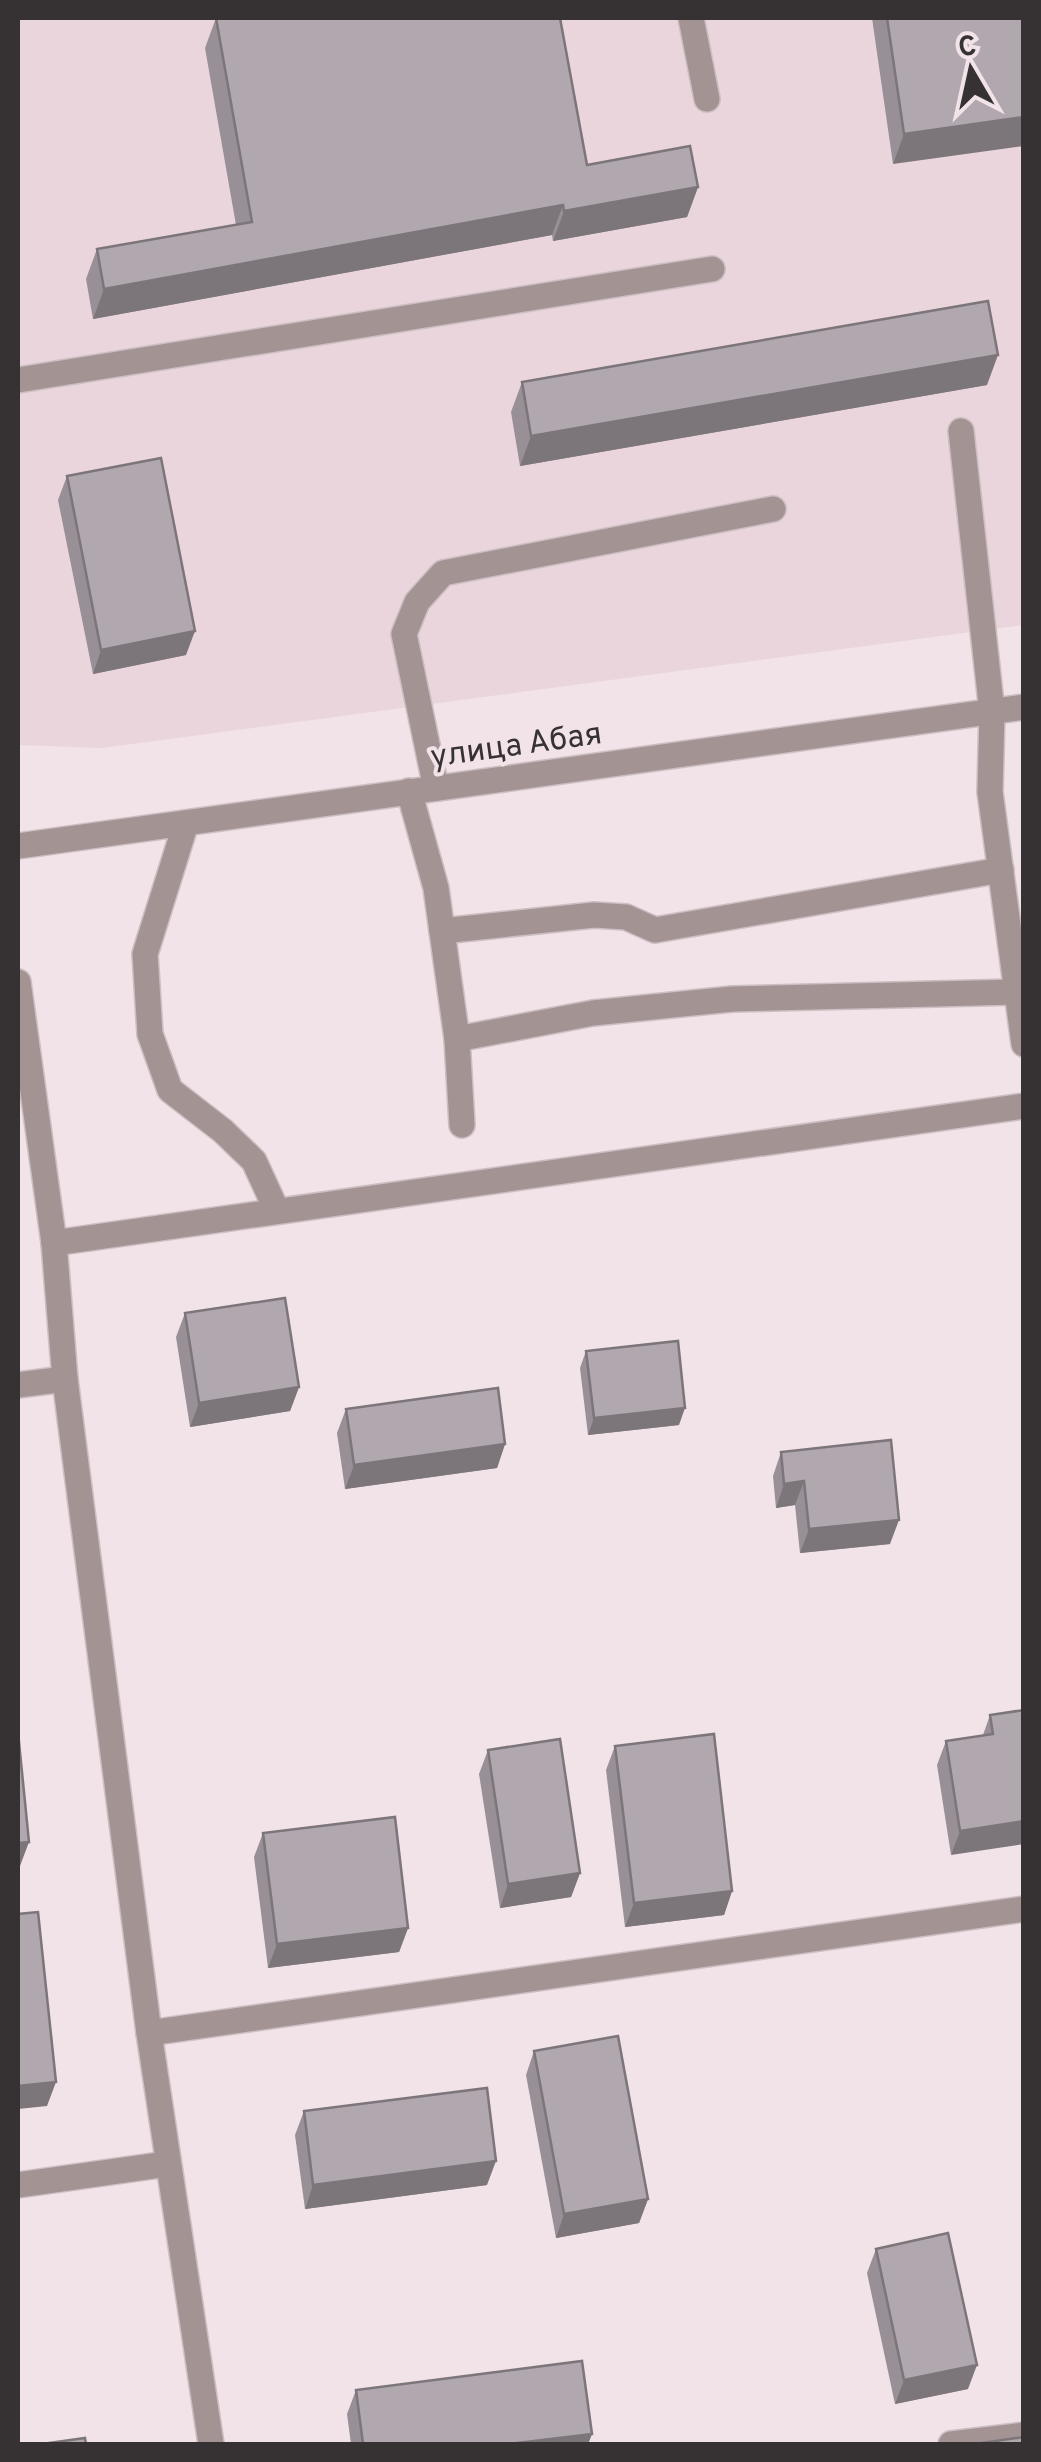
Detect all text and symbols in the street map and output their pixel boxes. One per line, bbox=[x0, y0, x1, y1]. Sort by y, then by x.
north arrow bbox=[921, 20, 1021, 120]
text: С bbox=[956, 29, 979, 67]
street label: улица Абая bbox=[428, 715, 605, 779]

